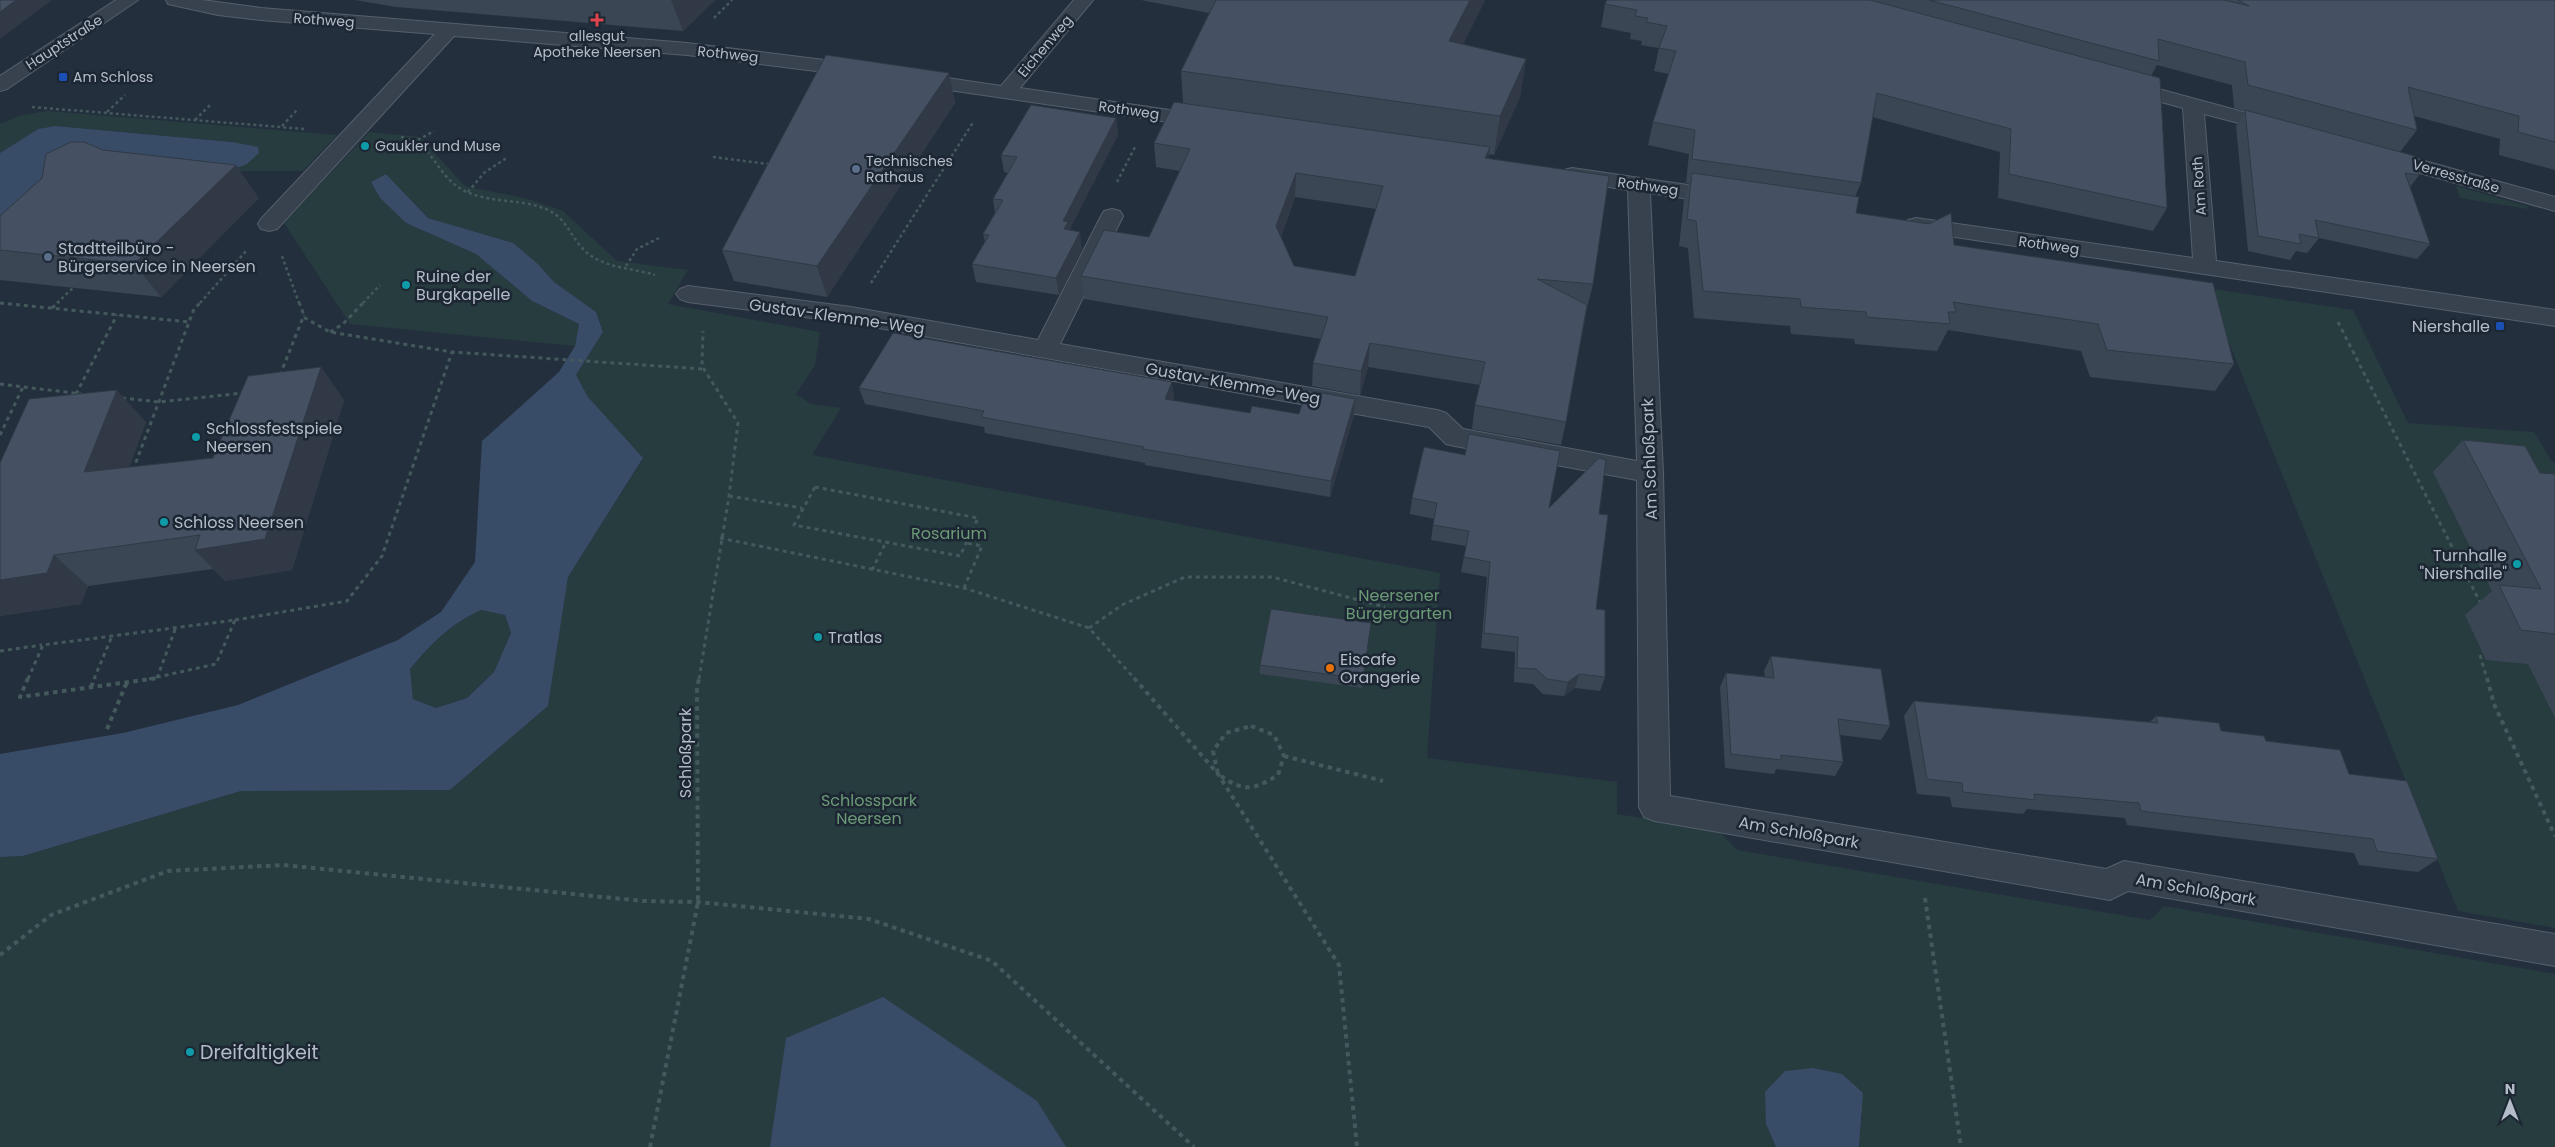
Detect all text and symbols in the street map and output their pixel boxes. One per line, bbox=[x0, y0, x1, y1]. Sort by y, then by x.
street label: Rothweg bbox=[293, 8, 355, 32]
street label: Hauptstraße bbox=[22, 9, 107, 74]
street label: Eichenweg bbox=[1013, 11, 1077, 81]
marker: allesgut Apotheke Neersen bbox=[591, 14, 603, 26]
place label: allesgut Apotheke Neersen bbox=[533, 26, 661, 62]
street label: Rothweg bbox=[697, 41, 759, 67]
place label: Am Schloss bbox=[73, 67, 153, 87]
marker: Am Schloss bbox=[57, 71, 69, 83]
street label: Rothweg bbox=[1097, 96, 1161, 124]
place label: Gaukler und Muse bbox=[375, 136, 501, 156]
marker: Gaukler und Muse bbox=[359, 140, 371, 152]
place label: Technisches Rathaus bbox=[866, 151, 953, 187]
street label: Verresstraße bbox=[2410, 154, 2502, 198]
street label: Am Roth bbox=[2187, 156, 2211, 216]
marker: Technisches Rathaus bbox=[850, 163, 862, 175]
street label: Rothweg bbox=[1616, 172, 1680, 200]
street label: Rothweg bbox=[2017, 231, 2081, 259]
place label: Stadtteilbüro - Bürgerservice in Neersen bbox=[58, 237, 256, 278]
marker: Stadtteilbüro - Bürgerservice in Neersen bbox=[42, 251, 54, 263]
place label: Ruine der Burgkapelle bbox=[416, 265, 510, 306]
marker: Ruine der Burgkapelle bbox=[400, 279, 412, 291]
street label: Gustav-Klemme-Weg bbox=[748, 293, 926, 340]
place label: Niershalle bbox=[2412, 315, 2490, 338]
marker: Niershalle bbox=[2494, 320, 2506, 332]
street label: Gustav-Klemme-Weg bbox=[1144, 357, 1322, 410]
street label: Am Schloßpark bbox=[1636, 397, 1663, 520]
place label: Schlossfestspiele Neersen bbox=[206, 417, 343, 458]
marker: Schlossfestspiele Neersen bbox=[190, 431, 202, 443]
place label: Schloss Neersen bbox=[174, 511, 304, 534]
marker: Schloss Neersen bbox=[158, 516, 170, 528]
park label: Rosarium bbox=[911, 522, 987, 545]
place label: Turnhalle "Niershalle" bbox=[2419, 544, 2507, 585]
marker: Turnhalle "Niershalle" bbox=[2511, 558, 2523, 570]
park label: Neersener Bürgergarten bbox=[1346, 584, 1452, 625]
place label: Tratlas bbox=[828, 626, 882, 649]
marker: Tratlas bbox=[812, 631, 824, 643]
place label: Eiscafe Orangerie bbox=[1340, 648, 1420, 689]
marker: Eiscafe Orangerie bbox=[1324, 662, 1336, 674]
street label: Schloßpark bbox=[674, 707, 697, 798]
park label: Schlosspark Neersen bbox=[821, 789, 918, 830]
street label: Am Schloßpark bbox=[1737, 811, 1862, 855]
street label: Am Schloßpark bbox=[2134, 868, 2259, 912]
place label: Dreifaltigkeit bbox=[200, 1039, 318, 1066]
marker: Dreifaltigkeit bbox=[184, 1046, 196, 1058]
north arrow bbox=[2485, 1077, 2535, 1127]
text: N bbox=[2505, 1079, 2515, 1099]

